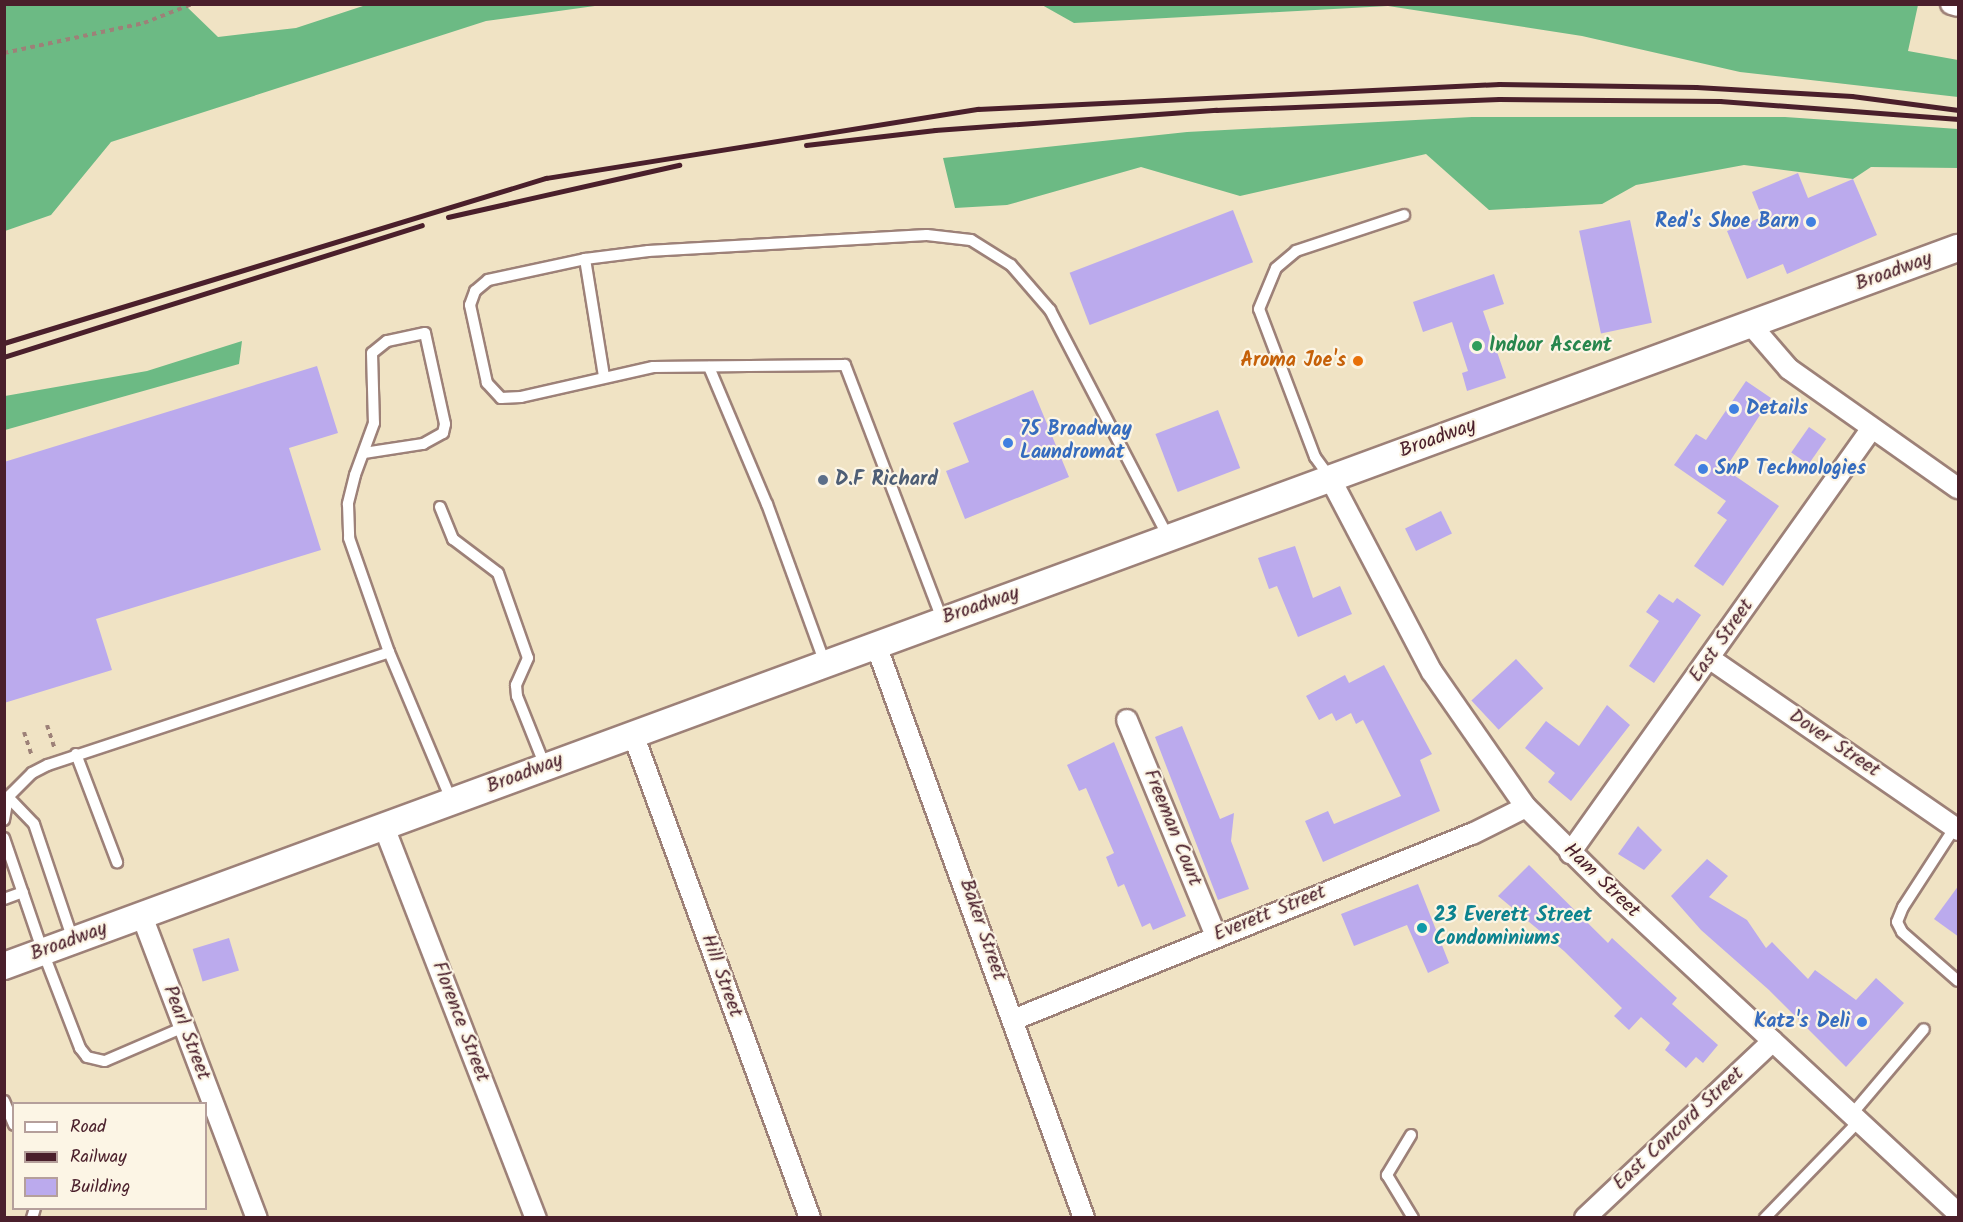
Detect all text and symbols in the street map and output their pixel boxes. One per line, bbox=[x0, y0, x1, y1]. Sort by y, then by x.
place label: Red's Shoe Barn bbox=[1655, 210, 1799, 234]
marker: Red's Shoe Barn bbox=[1804, 215, 1818, 229]
street label: Broadway bbox=[1852, 247, 1936, 297]
place label: Indoor Ascent bbox=[1489, 334, 1612, 358]
marker: Indoor Ascent bbox=[1470, 339, 1484, 353]
place label: Aroma Joe's bbox=[1240, 349, 1346, 373]
marker: Aroma Joe's bbox=[1351, 354, 1365, 368]
place label: Details bbox=[1746, 397, 1808, 421]
marker: Details bbox=[1727, 402, 1741, 416]
street label: Broadway bbox=[1396, 414, 1480, 464]
place label: 75 Broadway Laundromat bbox=[1020, 419, 1132, 466]
marker: 75 Broadway Laundromat bbox=[1001, 436, 1015, 450]
place label: SnP Technologies bbox=[1715, 457, 1866, 481]
marker: SnP Technologies bbox=[1696, 462, 1710, 476]
place label: D.F Richard bbox=[835, 468, 938, 492]
marker: D.F Richard bbox=[816, 473, 830, 487]
street label: Broadway bbox=[939, 582, 1023, 630]
street label: East Street bbox=[1685, 595, 1759, 687]
street label: Dover Street bbox=[1784, 705, 1884, 783]
street label: Broadway bbox=[483, 748, 567, 800]
street label: Freeman Court bbox=[1138, 766, 1206, 890]
street label: Ham Street bbox=[1558, 839, 1644, 923]
street label: Baker Street bbox=[953, 876, 1011, 984]
street label: Everett Street bbox=[1210, 881, 1330, 947]
place label: 23 Everett Street Condominiums bbox=[1434, 904, 1592, 951]
street label: Broadway bbox=[27, 917, 111, 967]
marker: 23 Everett Street Condominiums bbox=[1415, 921, 1429, 935]
street label: Hill Street bbox=[695, 931, 747, 1021]
street label: Florence Street bbox=[426, 958, 494, 1086]
street label: Pearl Street bbox=[157, 982, 215, 1084]
place label: Katz's Deli bbox=[1754, 1010, 1850, 1034]
marker: Katz's Deli bbox=[1855, 1015, 1869, 1029]
street label: East Concord Street bbox=[1609, 1062, 1749, 1196]
legend bbox=[12, 1102, 207, 1210]
text: Road bbox=[70, 1113, 106, 1142]
text: Railway bbox=[70, 1143, 127, 1172]
text: Building bbox=[70, 1173, 130, 1202]

